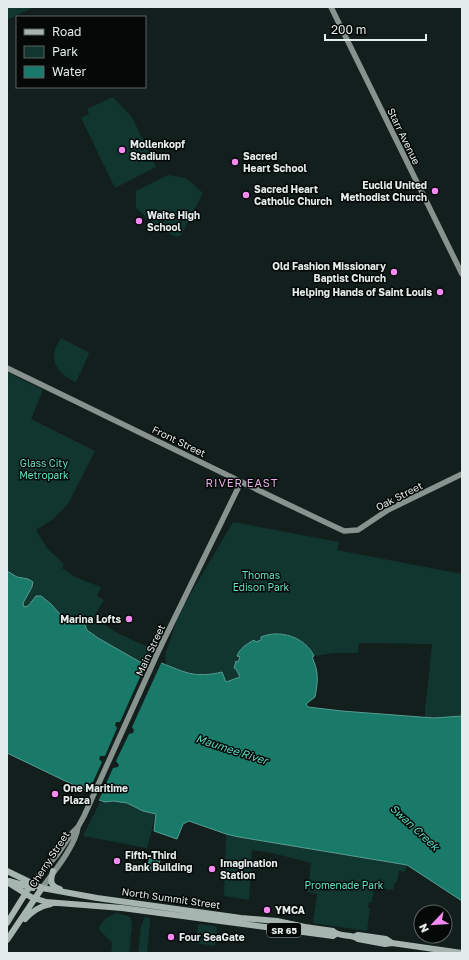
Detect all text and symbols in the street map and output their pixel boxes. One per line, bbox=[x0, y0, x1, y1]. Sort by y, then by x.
legend bbox=[16, 16, 146, 88]
scale bar bbox=[325, 16, 426, 42]
text: 200 m bbox=[331, 22, 366, 37]
text: Road bbox=[52, 24, 81, 39]
text: Park bbox=[52, 44, 78, 59]
text: Water bbox=[52, 64, 86, 79]
street label: Starr Avenue bbox=[385, 106, 423, 166]
place label: Mollenkopf Stadium bbox=[130, 138, 185, 162]
marker: Mollenkopf Stadium bbox=[117, 145, 127, 155]
place label: Sacred Heart School bbox=[243, 150, 307, 174]
marker: Sacred Heart School bbox=[230, 157, 240, 167]
place label: Euclid United Methodist Church bbox=[341, 179, 427, 203]
place label: Sacred Heart Catholic Church bbox=[254, 183, 332, 207]
marker: Euclid United Methodist Church bbox=[430, 186, 440, 196]
marker: Sacred Heart Catholic Church bbox=[241, 190, 251, 200]
place label: Waite High School bbox=[147, 209, 200, 233]
marker: Waite High School bbox=[134, 216, 144, 226]
place label: Old Fashion Missionary Baptist Church bbox=[272, 260, 386, 284]
marker: Old Fashion Missionary Baptist Church bbox=[389, 267, 399, 277]
place label: Helping Hands of Saint Louis bbox=[292, 286, 432, 298]
marker: Helping Hands of Saint Louis bbox=[435, 287, 445, 297]
street label: Front Street bbox=[150, 423, 208, 459]
park label: Glass City Metropark bbox=[19, 457, 69, 481]
district label: RIVER EAST bbox=[206, 476, 278, 489]
street label: Oak Street bbox=[374, 479, 424, 513]
park label: Thomas Edison Park bbox=[233, 569, 290, 593]
place label: Marina Lofts bbox=[60, 613, 121, 625]
marker: Marina Lofts bbox=[124, 614, 134, 624]
street label: Main Street bbox=[133, 622, 167, 678]
water label: Maumee River bbox=[195, 731, 271, 767]
place label: One Maritime Plaza bbox=[63, 782, 128, 806]
marker: One Maritime Plaza bbox=[50, 789, 60, 799]
water label: Swan Creek bbox=[388, 801, 443, 854]
street label: Cherry Street bbox=[26, 829, 72, 889]
place label: Fifth-Third Bank Building bbox=[125, 849, 192, 873]
marker: Fifth-Third Bank Building bbox=[112, 856, 122, 866]
place label: Imagination Station bbox=[220, 857, 277, 881]
marker: Imagination Station bbox=[207, 864, 217, 874]
park label: Promenade Park bbox=[305, 879, 384, 891]
street label: North Summit Street bbox=[121, 885, 221, 911]
place label: YMCA bbox=[275, 904, 305, 916]
north arrow bbox=[413, 904, 453, 944]
marker: YMCA bbox=[262, 905, 272, 915]
text: N bbox=[416, 922, 431, 935]
road number: SR 65 bbox=[267, 923, 301, 937]
place label: Four SeaGate bbox=[179, 931, 245, 943]
marker: Four SeaGate bbox=[166, 932, 176, 942]

